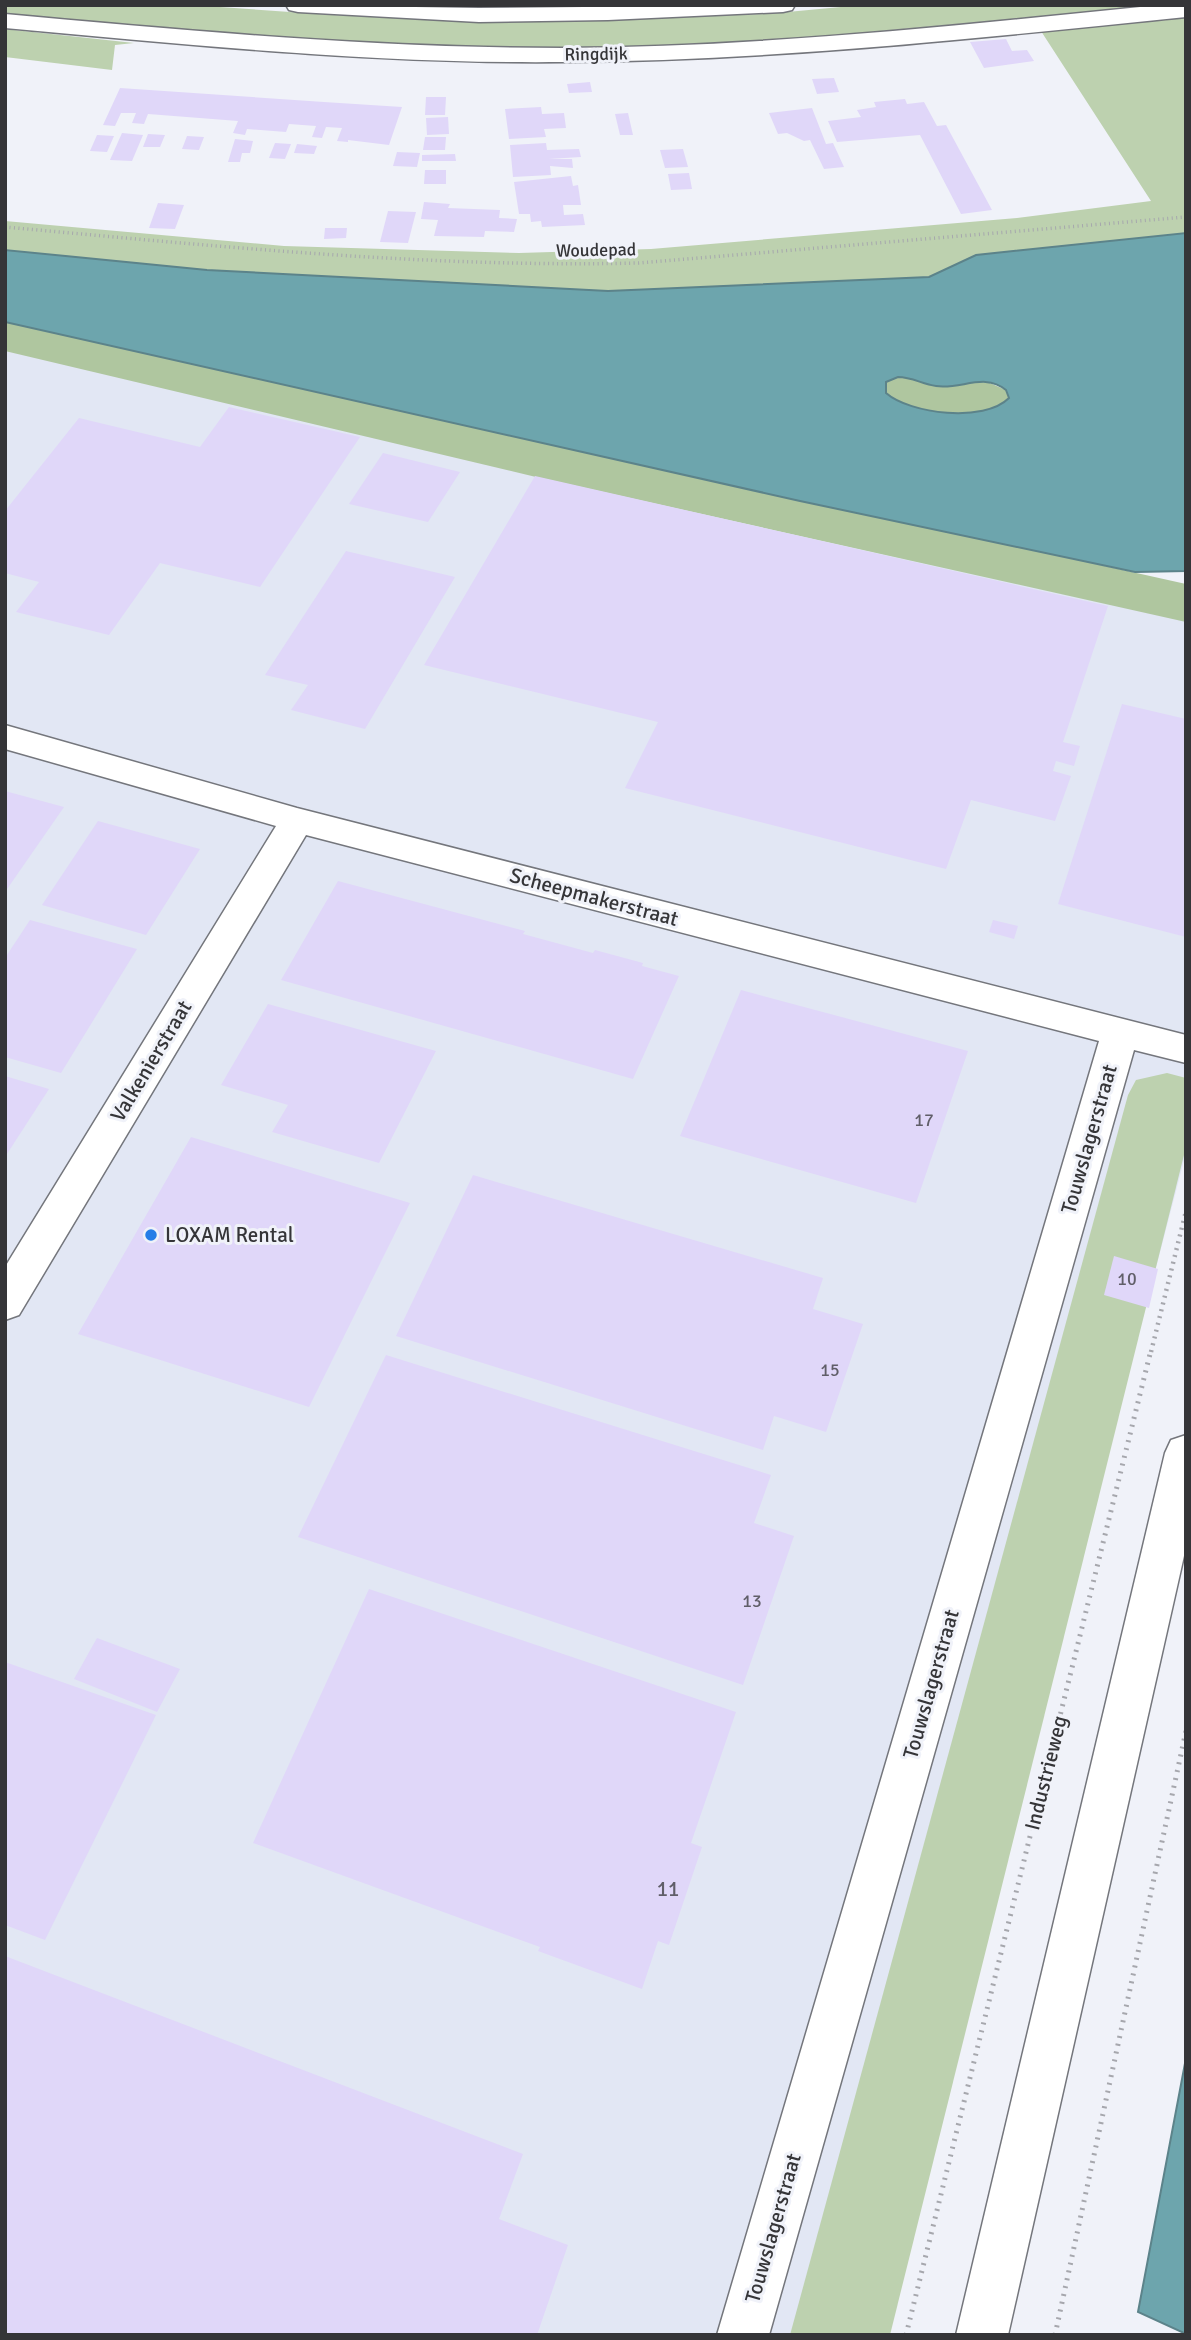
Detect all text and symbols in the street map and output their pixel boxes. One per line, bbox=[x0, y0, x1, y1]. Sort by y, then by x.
street label: Ringdijk bbox=[564, 42, 628, 66]
street label: Woudepad bbox=[556, 238, 636, 262]
street label: Scheepmakerstraat bbox=[507, 862, 681, 932]
street label: Valkenierstraat bbox=[105, 996, 197, 1126]
street label: Touwslagerstraat bbox=[1055, 1061, 1123, 1217]
house number: 17 bbox=[914, 1109, 934, 1131]
place label: LOXAM Rental bbox=[165, 1222, 294, 1248]
marker: LOXAM Rental bbox=[143, 1227, 159, 1243]
house number: 10 bbox=[1117, 1268, 1137, 1290]
house number: 15 bbox=[820, 1359, 840, 1381]
house number: 13 bbox=[742, 1590, 762, 1612]
street label: Touwslagerstraat bbox=[897, 1606, 965, 1762]
street label: Industrieweg bbox=[1019, 1713, 1073, 1833]
house number: 11 bbox=[657, 1876, 679, 1902]
street label: Touwslagerstraat bbox=[739, 2150, 807, 2306]

